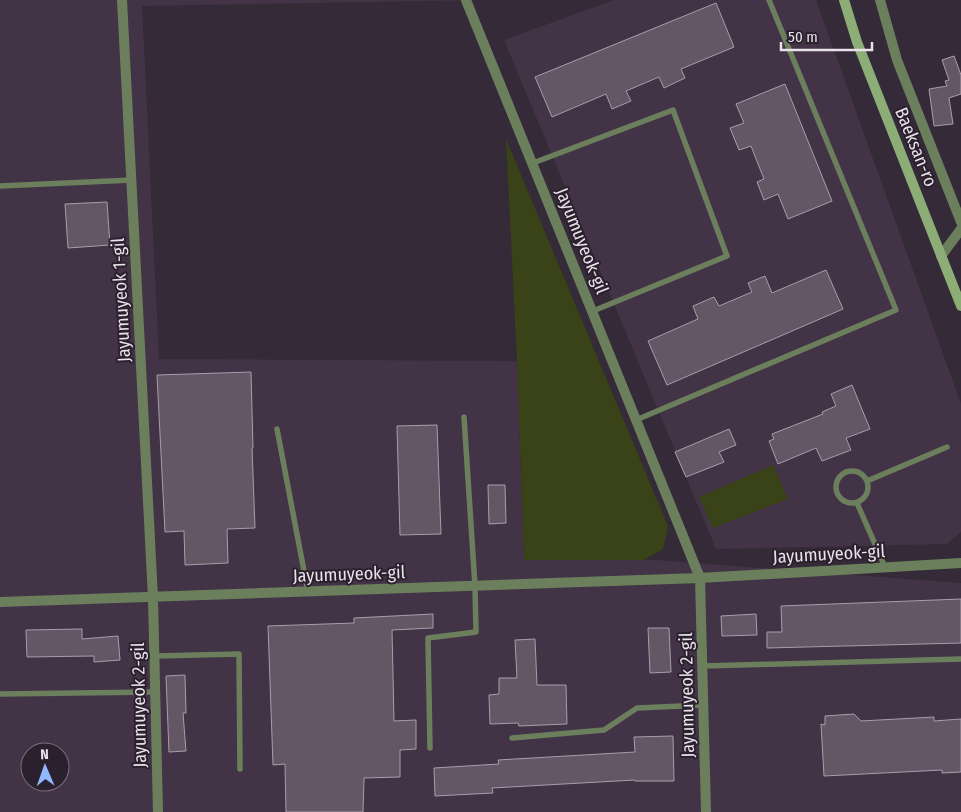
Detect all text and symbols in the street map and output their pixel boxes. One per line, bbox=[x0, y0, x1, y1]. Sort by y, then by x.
scale bar bbox=[781, 20, 872, 52]
text: 50 m bbox=[788, 28, 818, 46]
street label: Baeksan-ro bbox=[890, 104, 942, 190]
street label: Jayumuyeok-gil bbox=[551, 185, 613, 298]
street label: Jayumuyeok 1-gil bbox=[107, 237, 135, 363]
street label: Jayumuyeok-gil bbox=[772, 540, 886, 568]
street label: Jayumuyeok-gil bbox=[292, 561, 406, 587]
street label: Jayumuyeok 2-gil bbox=[675, 632, 699, 758]
street label: Jayumuyeok 2-gil bbox=[127, 642, 151, 768]
north arrow bbox=[20, 742, 70, 792]
text: N bbox=[40, 746, 49, 763]

